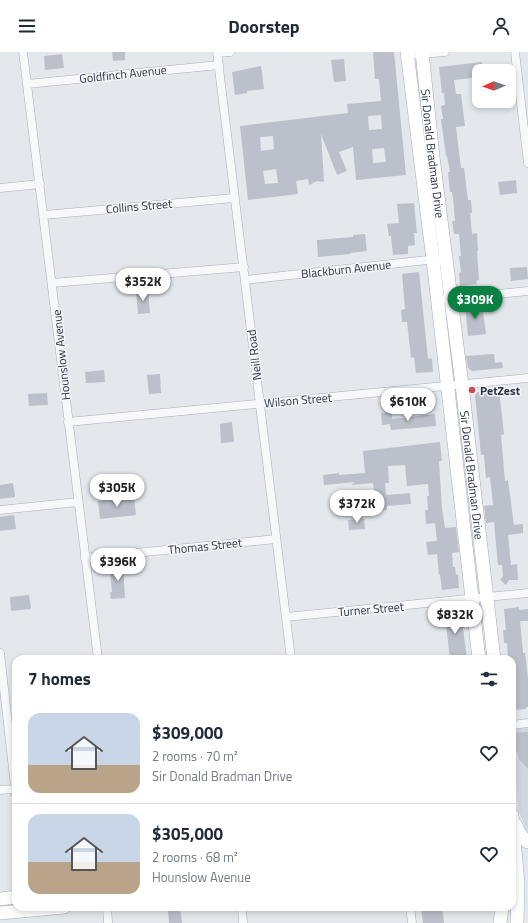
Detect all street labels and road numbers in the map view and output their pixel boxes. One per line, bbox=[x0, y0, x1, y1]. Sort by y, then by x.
street label: Goldfinch Avenue bbox=[78, 60, 168, 88]
street label: Sir Donald Bradman Drive bbox=[416, 88, 450, 219]
street label: Collins Street bbox=[105, 194, 174, 218]
street label: Blackburn Avenue bbox=[300, 255, 392, 283]
street label: Hounslow Avenue bbox=[47, 309, 75, 401]
street label: Neill Road bbox=[241, 329, 267, 381]
street label: Wilson Street bbox=[263, 388, 333, 412]
street label: Sir Donald Bradman Drive bbox=[456, 409, 489, 540]
street label: Thomas Street bbox=[167, 533, 244, 559]
street label: Turner Street bbox=[337, 597, 405, 621]

